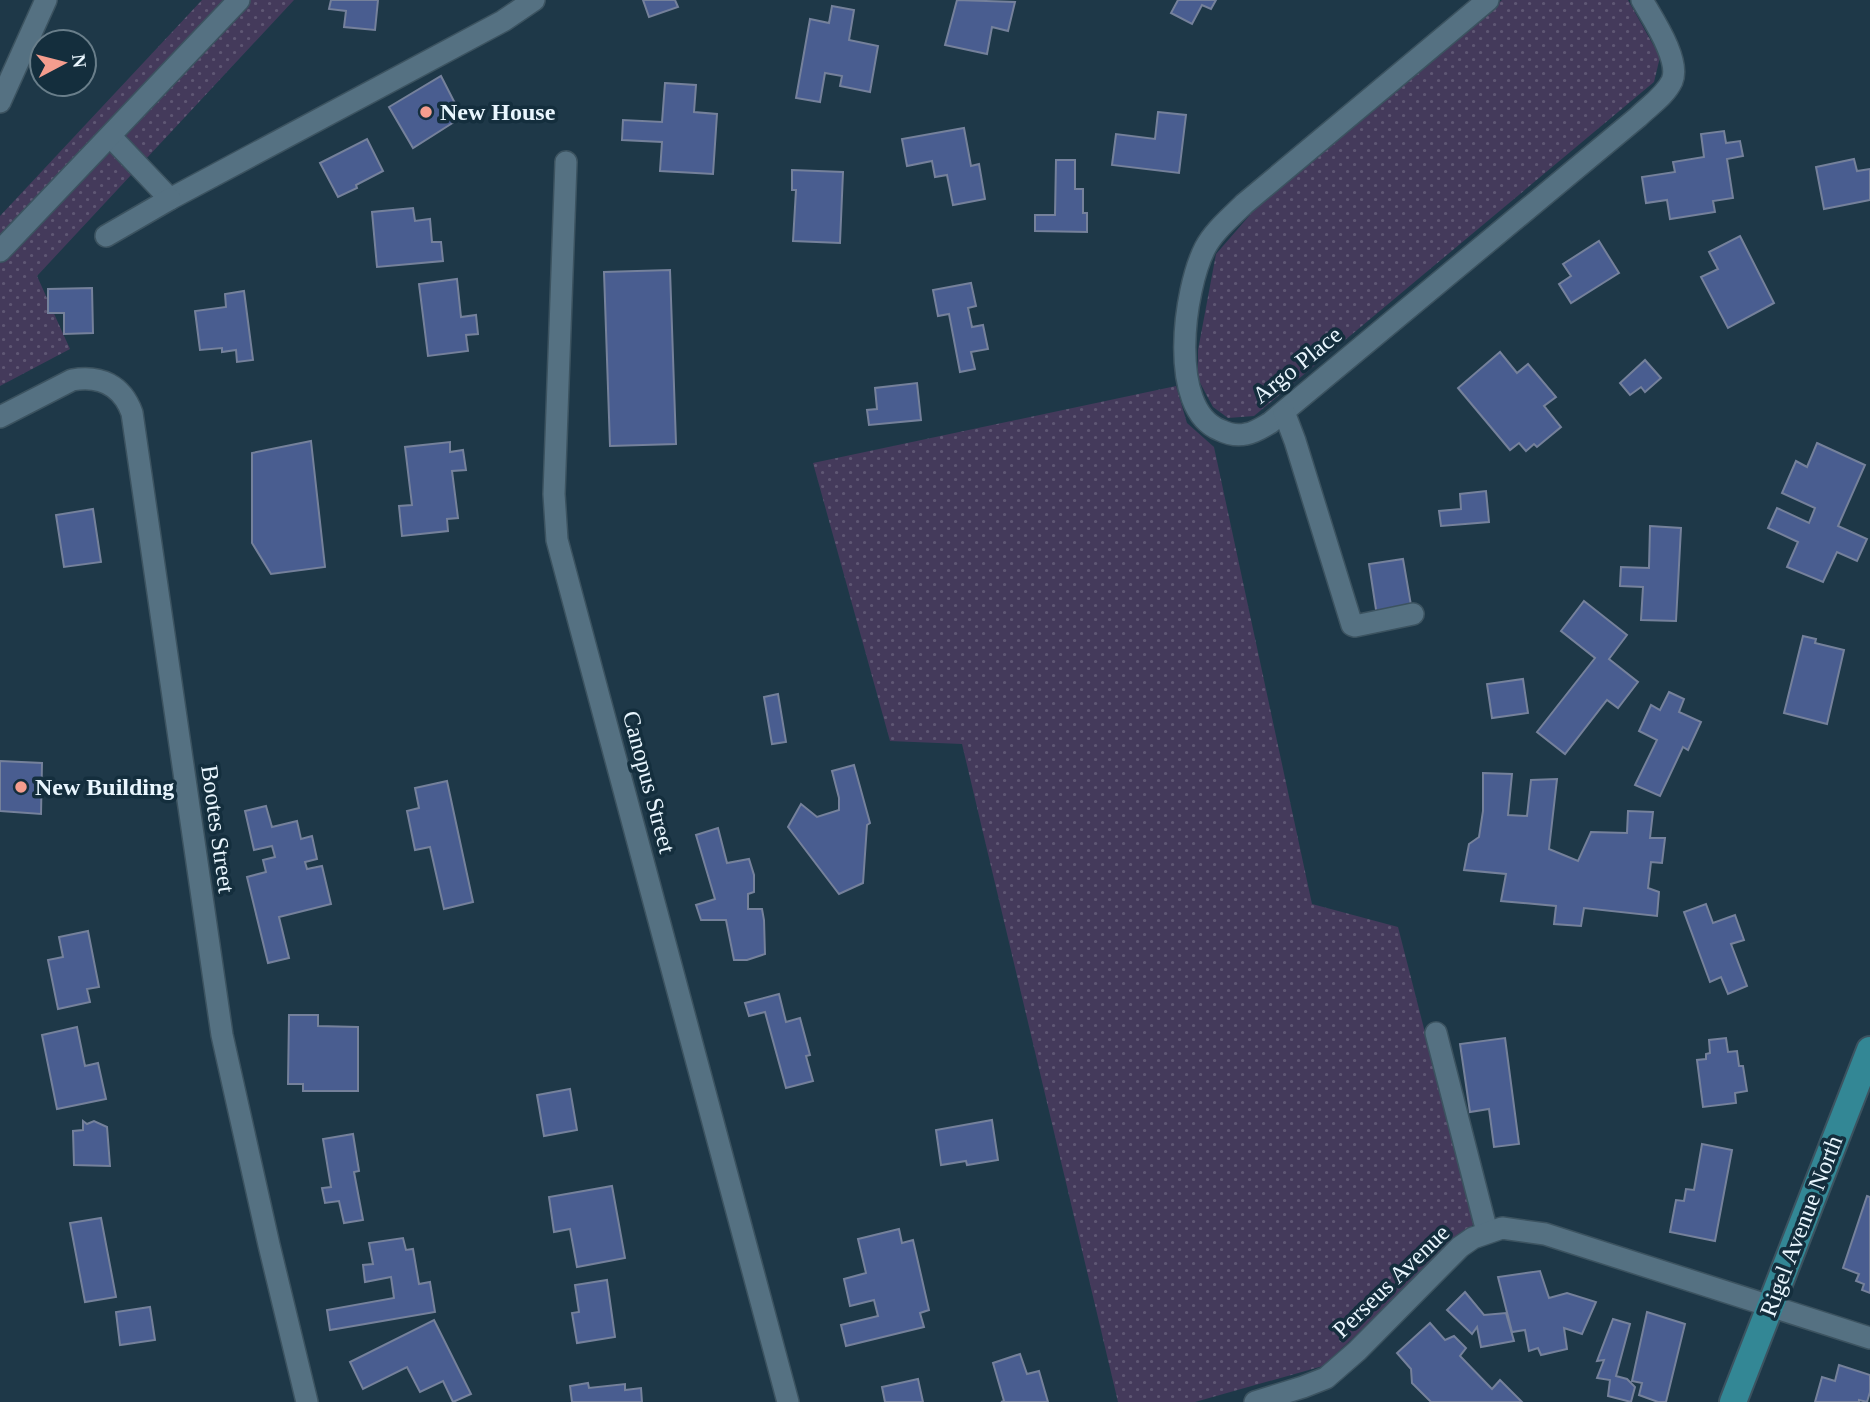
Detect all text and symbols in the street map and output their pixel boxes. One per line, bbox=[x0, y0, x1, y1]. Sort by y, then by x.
north arrow bbox=[28, 28, 98, 98]
text: N bbox=[68, 53, 91, 69]
place label: New House bbox=[440, 99, 556, 125]
marker: New House bbox=[418, 104, 434, 120]
street label: Argo Place bbox=[1247, 321, 1347, 409]
street label: Canopus Street bbox=[618, 708, 681, 856]
street label: Bootes Street bbox=[196, 763, 240, 895]
place label: New Building bbox=[35, 774, 174, 800]
marker: New Building bbox=[13, 779, 29, 795]
street label: Rigel Avenue North bbox=[1755, 1132, 1847, 1320]
street label: Perseus Avenue bbox=[1328, 1219, 1454, 1343]

